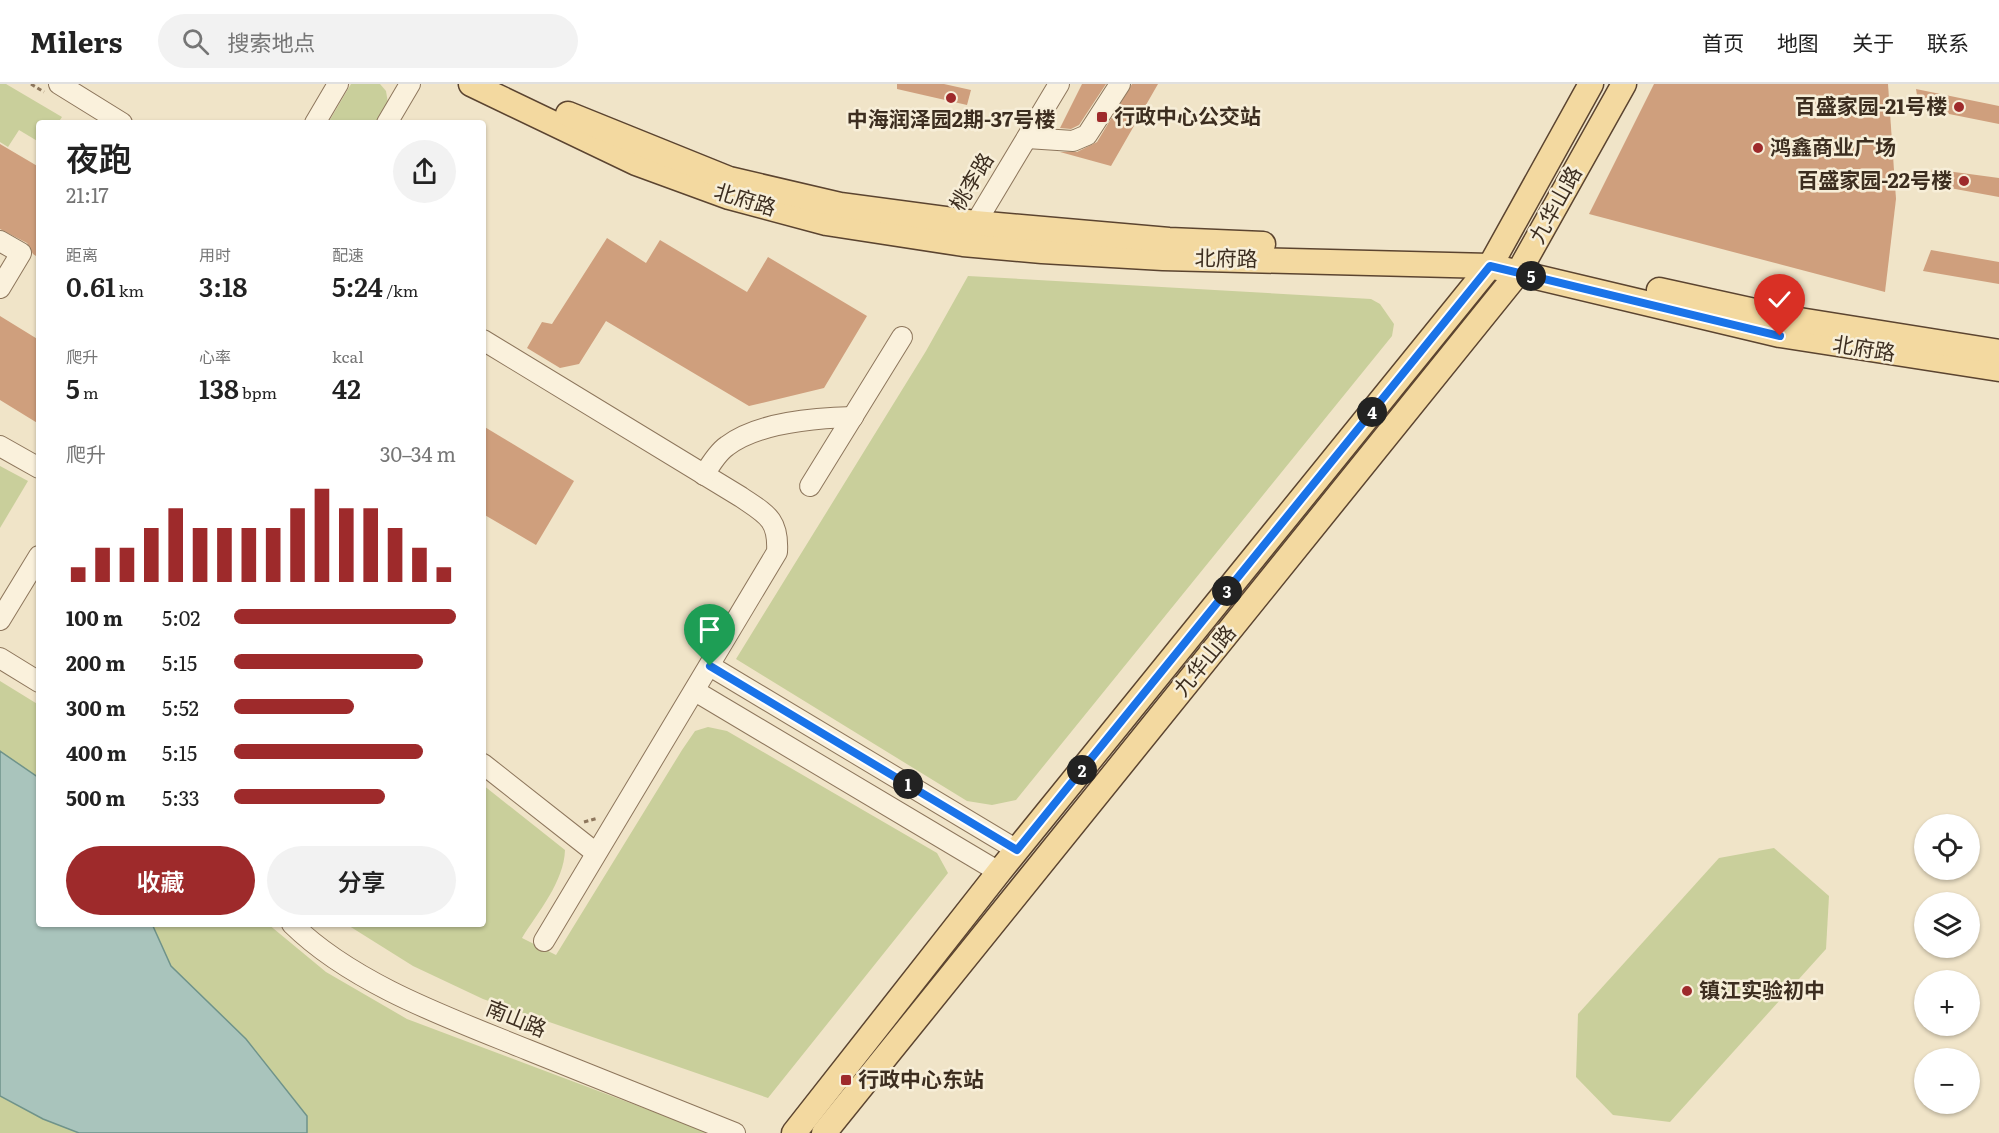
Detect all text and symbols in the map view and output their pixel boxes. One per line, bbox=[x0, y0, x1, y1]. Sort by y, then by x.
search box bbox=[158, 14, 578, 68]
text: Milers bbox=[30, 20, 122, 62]
icon: search bbox=[179, 25, 212, 58]
text: 搜索地点 bbox=[227, 25, 315, 58]
text: 首页 bbox=[1702, 26, 1744, 57]
text: 地图 bbox=[1777, 26, 1819, 57]
text: 关于 bbox=[1852, 26, 1894, 57]
text: 联系 bbox=[1927, 26, 1969, 57]
place label: 百盛家园-21号楼 bbox=[1795, 89, 1947, 120]
marker: 中海润泽园2期-37号楼 bbox=[944, 91, 958, 105]
place label: 行政中心公交站 bbox=[1114, 99, 1261, 130]
marker: 百盛家园-21号楼 bbox=[1952, 100, 1966, 114]
place label: 中海润泽园2期-37号楼 bbox=[847, 102, 1055, 133]
marker: 行政中心公交站 bbox=[1095, 110, 1109, 124]
place label: 鸿鑫商业广场 bbox=[1770, 130, 1896, 161]
text: 夜跑 bbox=[66, 132, 132, 181]
button: share bbox=[393, 140, 456, 203]
marker: 鸿鑫商业广场 bbox=[1751, 141, 1765, 155]
street label: 桃李路 bbox=[940, 146, 999, 216]
street label: 九华山路 bbox=[1520, 160, 1588, 248]
place label: 百盛家园-22号楼 bbox=[1797, 163, 1952, 194]
street label: 北府路 bbox=[711, 174, 780, 222]
marker: 百盛家园-22号楼 bbox=[1957, 174, 1971, 188]
text: 21:17 bbox=[66, 179, 109, 209]
street label: 北府路 bbox=[1194, 240, 1258, 273]
text: 距离 bbox=[66, 242, 98, 266]
text: 用时 bbox=[199, 242, 231, 266]
text: 配速 bbox=[332, 242, 364, 266]
pin: 5 bbox=[1516, 261, 1546, 291]
text: 5 bbox=[1527, 264, 1535, 288]
text: 0.61 bbox=[66, 266, 116, 305]
text: 3:18 bbox=[199, 266, 248, 305]
text: 5:24 bbox=[332, 266, 383, 305]
pin bbox=[1754, 274, 1805, 336]
text: km bbox=[116, 278, 144, 302]
text: /km bbox=[383, 278, 418, 302]
icon: check bbox=[1763, 283, 1796, 316]
street label: 北府路 bbox=[1831, 326, 1898, 367]
text: 爬升 bbox=[66, 344, 98, 368]
text: 心率 bbox=[199, 344, 231, 368]
text: kcal bbox=[332, 344, 364, 368]
text: 5 bbox=[66, 368, 80, 407]
text: 138 bbox=[199, 368, 239, 407]
text: 42 bbox=[332, 368, 361, 407]
text: m bbox=[80, 380, 99, 404]
text: bpm bbox=[239, 380, 277, 404]
pin: 4 bbox=[1357, 397, 1387, 427]
text: 4 bbox=[1367, 400, 1377, 424]
text: 爬升 bbox=[66, 438, 106, 468]
text: 30–34 m bbox=[380, 438, 456, 468]
pin: 3 bbox=[1212, 576, 1242, 606]
text: 3 bbox=[1223, 579, 1231, 603]
text: 100 m bbox=[66, 602, 123, 632]
text: 5:02 bbox=[162, 602, 200, 632]
pin bbox=[684, 604, 735, 666]
icon: arrive bbox=[693, 613, 726, 646]
street label: 九华山路 bbox=[1165, 617, 1242, 702]
text: 200 m bbox=[66, 647, 125, 677]
text: 5:15 bbox=[162, 647, 197, 677]
text: 300 m bbox=[66, 692, 126, 722]
text: 5:52 bbox=[162, 692, 199, 722]
text: 400 m bbox=[66, 737, 127, 767]
text: 5:15 bbox=[162, 737, 197, 767]
pin: 2 bbox=[1067, 755, 1097, 785]
text: 2 bbox=[1078, 758, 1086, 782]
pin: 1 bbox=[893, 769, 923, 799]
text: 1 bbox=[905, 772, 911, 796]
text: 500 m bbox=[66, 782, 125, 812]
text: 5:33 bbox=[162, 782, 200, 812]
map controls bbox=[1914, 814, 1980, 1114]
button: locate bbox=[1914, 814, 1980, 880]
button: 收藏 bbox=[66, 846, 255, 915]
button: 分享 bbox=[267, 846, 456, 915]
button: layers bbox=[1914, 892, 1980, 958]
button: + bbox=[1914, 970, 1980, 1036]
place label: 镇江实验初中 bbox=[1699, 973, 1825, 1004]
marker: 镇江实验初中 bbox=[1680, 984, 1694, 998]
street label: 南山路 bbox=[482, 991, 552, 1043]
button: − bbox=[1914, 1048, 1980, 1114]
place label: 行政中心东站 bbox=[858, 1062, 984, 1093]
marker: 行政中心东站 bbox=[839, 1073, 853, 1087]

